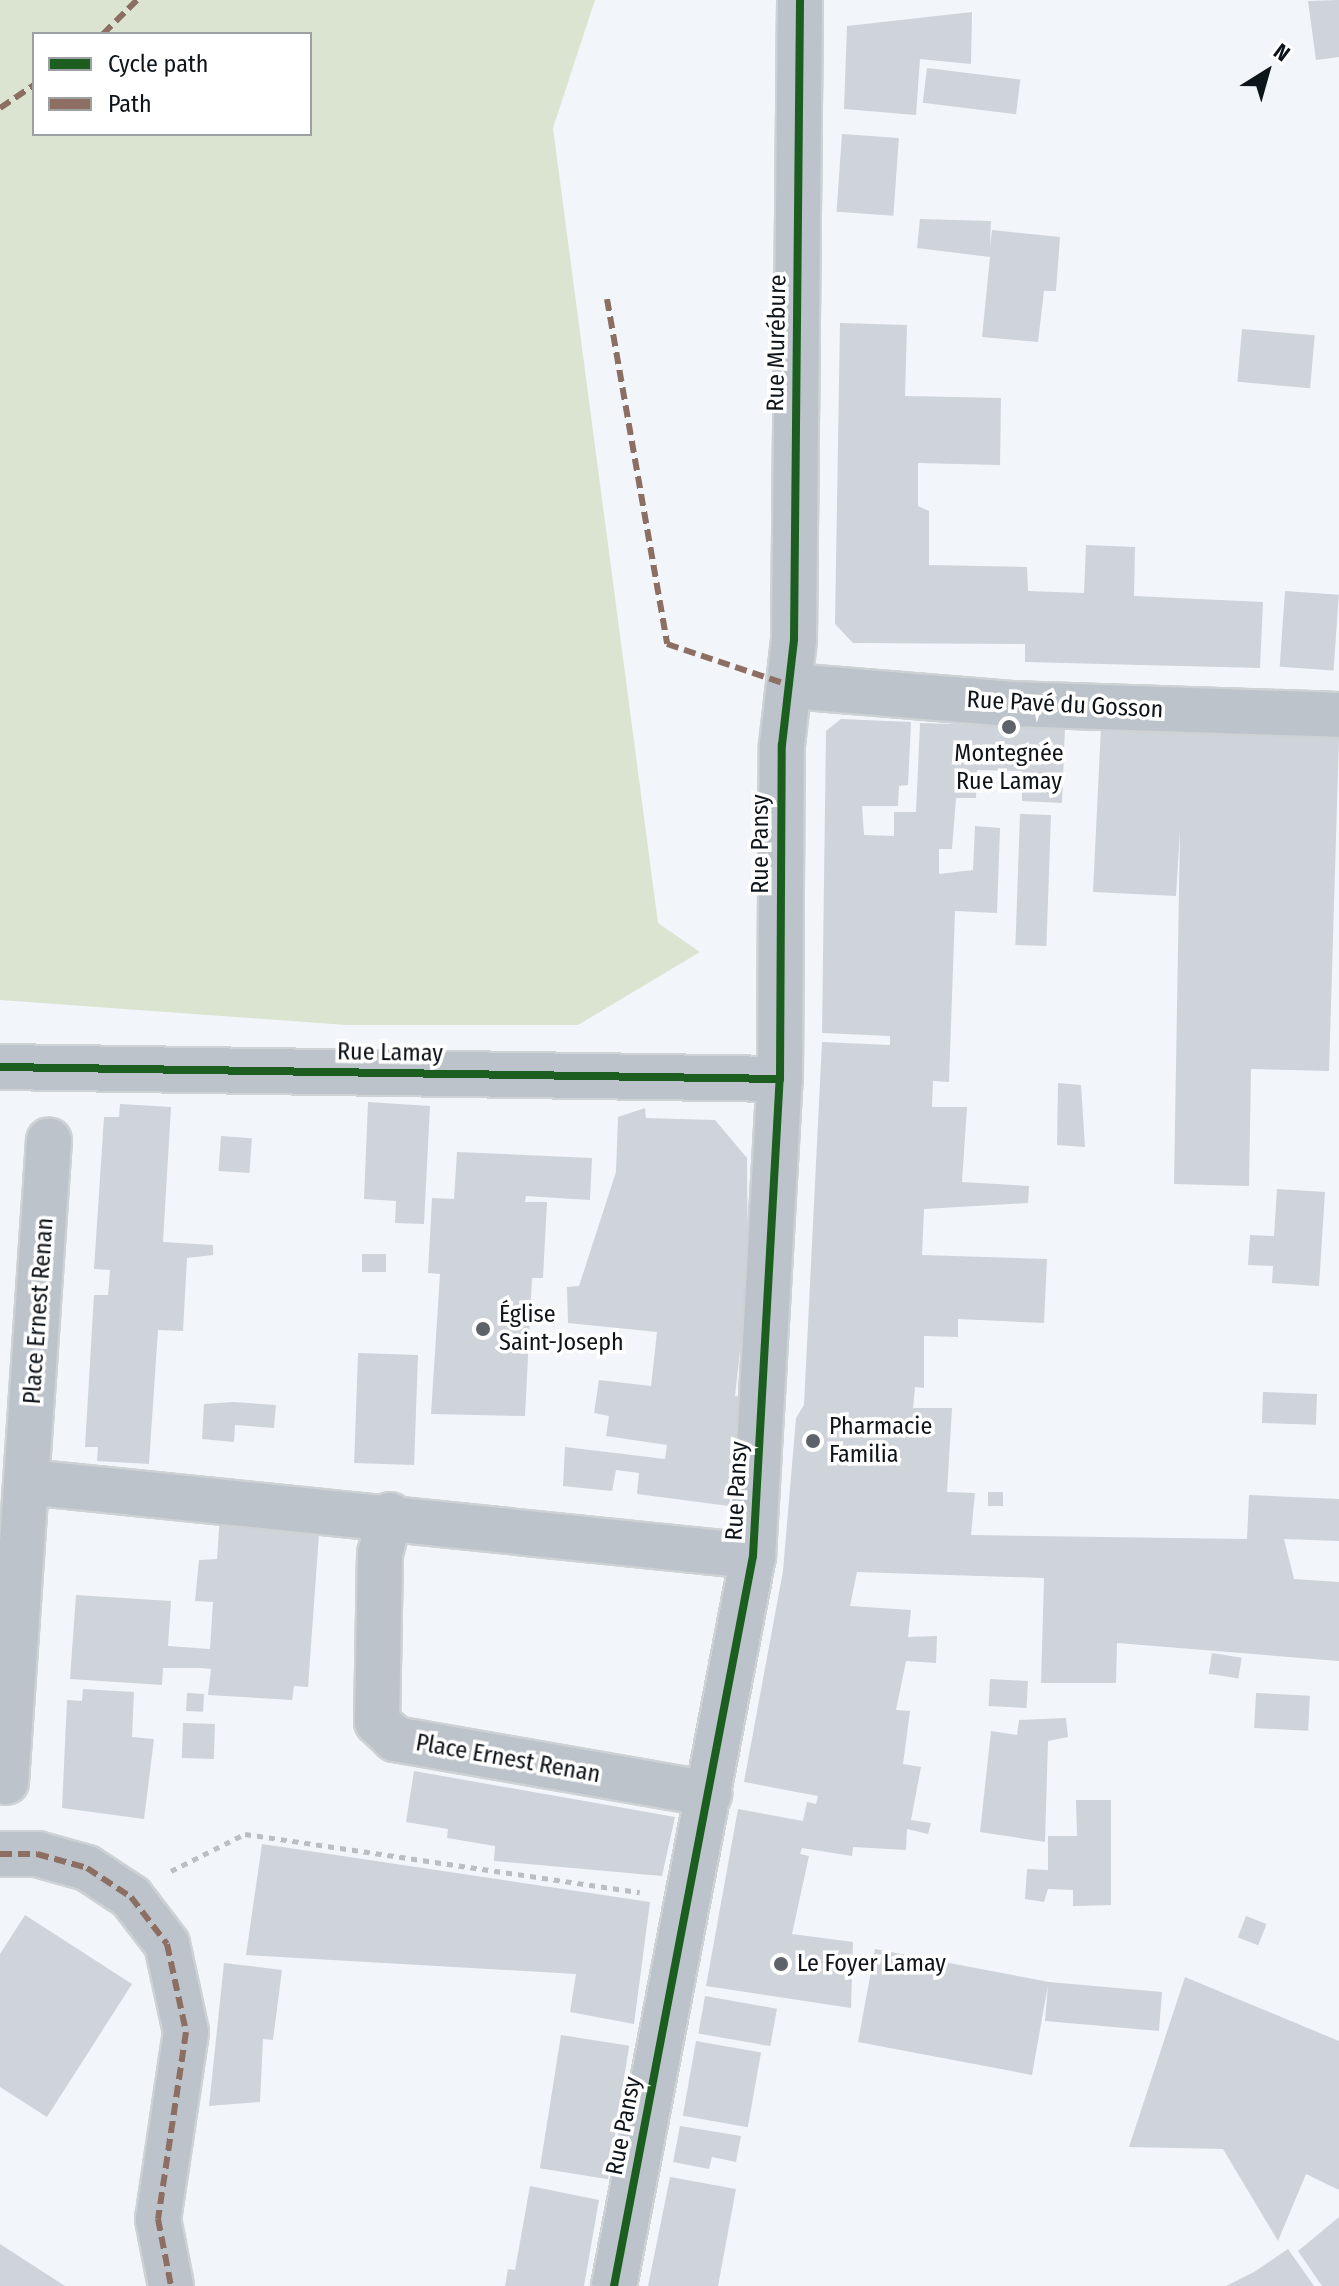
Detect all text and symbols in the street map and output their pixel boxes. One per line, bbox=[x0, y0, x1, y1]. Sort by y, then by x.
legend bbox=[32, 32, 312, 136]
north arrow bbox=[1227, 32, 1307, 112]
text: N bbox=[1268, 38, 1295, 67]
text: Cycle path bbox=[108, 50, 208, 78]
text: Path bbox=[108, 90, 152, 118]
street label: Rue Murébure bbox=[761, 274, 793, 412]
street label: Rue Pavé du Gosson bbox=[966, 685, 1164, 725]
marker: Montegnée Rue Lamay bbox=[1000, 718, 1018, 736]
place label: Montegnée Rue Lamay bbox=[954, 740, 1064, 796]
street label: Rue Pansy bbox=[747, 794, 775, 894]
street label: Rue Lamay bbox=[337, 1038, 443, 1068]
street label: Place Ernest Renan bbox=[18, 1217, 60, 1405]
place label: Église Saint-Joseph bbox=[499, 1301, 624, 1357]
marker: Église Saint-Joseph bbox=[474, 1320, 492, 1338]
place label: Pharmacie Familia bbox=[829, 1413, 932, 1469]
marker: Pharmacie Familia bbox=[804, 1432, 822, 1450]
street label: Rue Pansy bbox=[720, 1441, 754, 1541]
street label: Place Ernest Renan bbox=[413, 1729, 603, 1789]
place label: Le Foyer Lamay bbox=[797, 1950, 946, 1978]
marker: Le Foyer Lamay bbox=[772, 1955, 790, 1973]
street label: Rue Pansy bbox=[600, 2074, 648, 2178]

